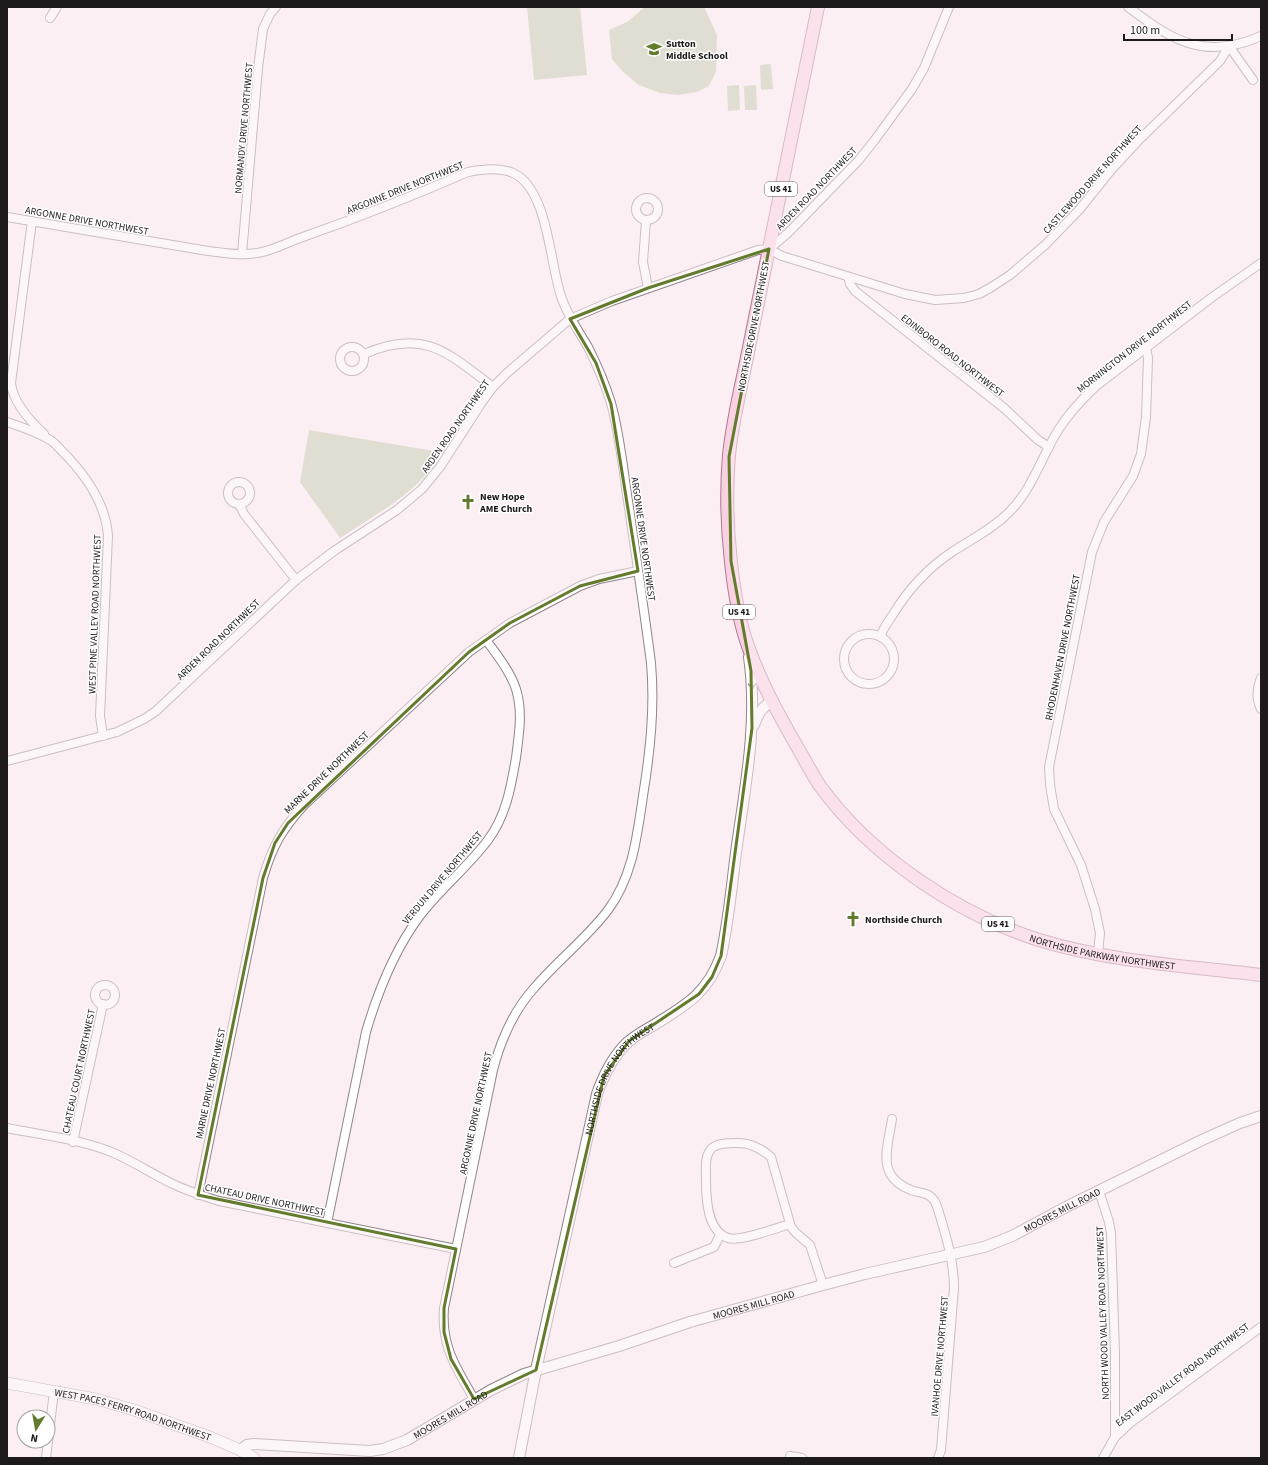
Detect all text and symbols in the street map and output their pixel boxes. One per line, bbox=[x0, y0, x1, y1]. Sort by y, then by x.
scale bar bbox=[1124, 16, 1232, 42]
text: 100 m bbox=[1130, 22, 1160, 39]
place label: Sutton Middle School bbox=[666, 37, 728, 63]
school or university icon: Sutton Middle School bbox=[645, 40, 663, 58]
street label: NORMANDY DRIVE NORTHWEST bbox=[231, 61, 257, 194]
street label: CASTLEWOOD DRIVE NORTHWEST bbox=[1040, 122, 1146, 237]
street label: ARDEN ROAD NORTHWEST bbox=[773, 143, 861, 233]
street label: ARGONNE DRIVE NORTHWEST bbox=[345, 158, 467, 218]
road number: US 41 bbox=[765, 182, 797, 196]
street label: ARGONNE DRIVE NORTHWEST bbox=[24, 203, 150, 239]
street label: NORTHSIDE DRIVE NORTHWEST bbox=[734, 259, 774, 393]
street label: MORNINGTON DRIVE NORTHWEST bbox=[1074, 297, 1196, 396]
street label: EDINBORO ROAD NORTHWEST bbox=[898, 311, 1007, 401]
street label: ARDEN ROAD NORTHWEST bbox=[418, 377, 494, 476]
street label: ARGONNE DRIVE NORTHWEST bbox=[627, 476, 659, 603]
place label: New Hope AME Church bbox=[479, 490, 533, 516]
church icon: New Hope AME Church bbox=[459, 493, 477, 511]
street label: WEST PINE VALLEY ROAD NORTHWEST bbox=[85, 533, 105, 694]
street label: RHODENHAVEN DRIVE NORTHWEST bbox=[1042, 572, 1084, 721]
street label: ARDEN ROAD NORTHWEST bbox=[174, 596, 264, 683]
road number: US 41 bbox=[723, 605, 755, 619]
one-way arrow bbox=[748, 683, 756, 689]
street label: MARNE DRIVE NORTHWEST bbox=[281, 728, 373, 817]
street label: VERDUN DRIVE NORTHWEST bbox=[399, 827, 487, 927]
church icon: Northside Church bbox=[844, 910, 862, 928]
place label: Northside Church bbox=[865, 913, 943, 927]
road number: US 41 bbox=[982, 917, 1014, 931]
street label: NORTHSIDE PARKWAY NORTHWEST bbox=[1028, 931, 1177, 974]
street label: CHATEAU COURT NORTHWEST bbox=[59, 1007, 99, 1135]
street label: NORTHSIDE DRIVE NORTHWEST bbox=[582, 1020, 658, 1137]
street label: MARNE DRIVE NORTHWEST bbox=[192, 1026, 230, 1140]
street label: ARGONNE DRIVE NORTHWEST bbox=[456, 1050, 496, 1176]
street label: CHATEAU DRIVE NORTHWEST bbox=[203, 1180, 327, 1220]
street label: MOORES MILL ROAD bbox=[1022, 1185, 1103, 1236]
street label: NORTH WOOD VALLEY ROAD NORTHWEST bbox=[1093, 1225, 1113, 1400]
street label: MOORES MILL ROAD bbox=[711, 1287, 796, 1323]
street label: IVANHOE DRIVE NORTHWEST bbox=[928, 1295, 952, 1417]
street label: EAST WOOD VALLEY ROAD NORTHWEST bbox=[1113, 1319, 1253, 1430]
street label: WEST PACES FERRY ROAD NORTHWEST bbox=[53, 1386, 213, 1445]
street label: MOORES MILL ROAD bbox=[411, 1388, 491, 1443]
north arrow bbox=[16, 1409, 56, 1449]
text: N bbox=[29, 1430, 39, 1446]

